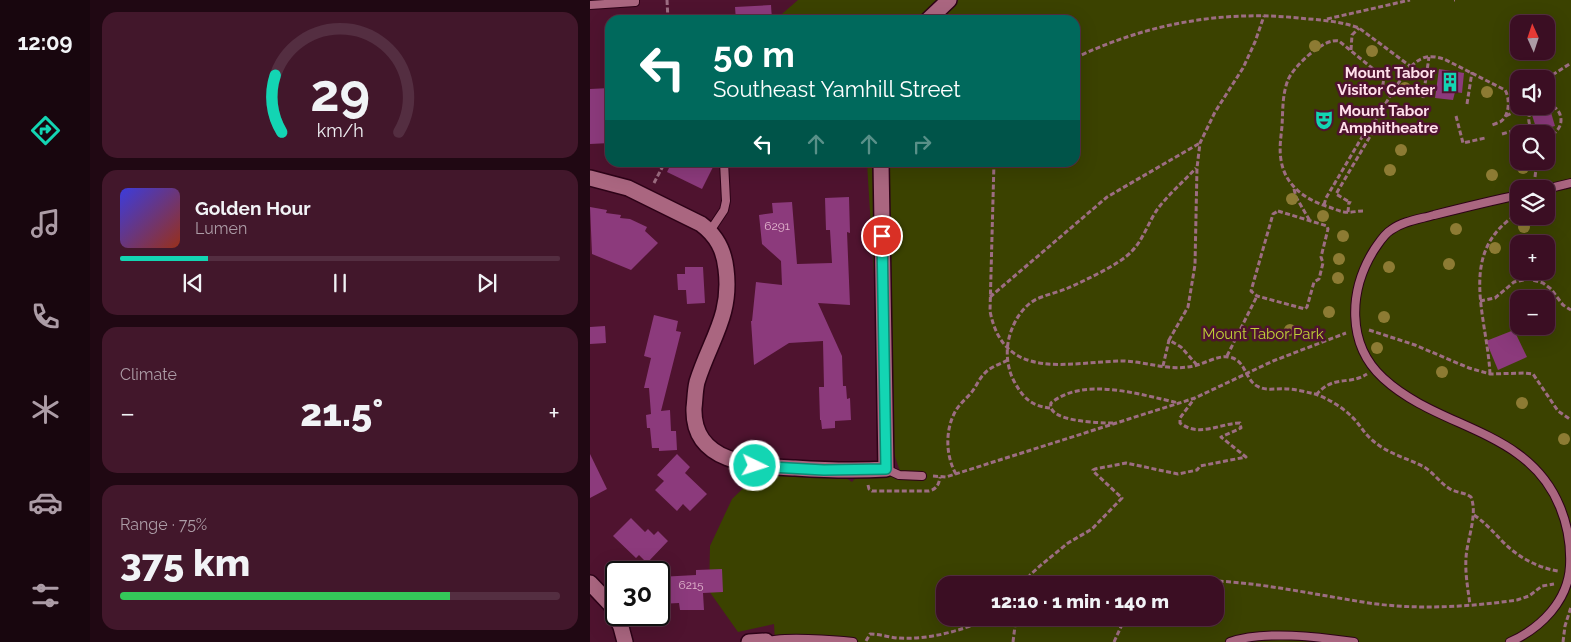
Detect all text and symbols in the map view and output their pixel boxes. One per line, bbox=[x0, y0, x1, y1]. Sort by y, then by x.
north arrow bbox=[1510, 15, 1555, 60]
map controls bbox=[1510, 15, 1555, 335]
text: 12:09 bbox=[17, 29, 73, 55]
text: 50 m bbox=[713, 34, 795, 75]
icon: left bbox=[630, 35, 695, 100]
text: 29 bbox=[310, 62, 370, 123]
place label: Mount Tabor Visitor Center bbox=[1337, 64, 1435, 99]
button: sound bbox=[1510, 70, 1555, 115]
building icon: Mount Tabor Visitor Center bbox=[1439, 71, 1461, 93]
text: Southeast Yamhill Street bbox=[713, 76, 961, 102]
place label: Mount Tabor Amphitheatre bbox=[1339, 102, 1438, 137]
theatre icon: Mount Tabor Amphitheatre bbox=[1313, 109, 1335, 131]
icon: directions bbox=[28, 113, 63, 148]
text: km/h bbox=[316, 120, 364, 141]
button: search bbox=[1510, 125, 1555, 170]
icon: left bbox=[749, 130, 777, 158]
icon: ahead bbox=[802, 130, 830, 158]
icon: ahead bbox=[855, 130, 883, 158]
icon: right bbox=[908, 130, 936, 158]
button: layers bbox=[1510, 180, 1555, 225]
text: Golden Hour bbox=[195, 197, 311, 219]
icon: music bbox=[28, 206, 63, 241]
pin bbox=[861, 215, 903, 257]
text: Lumen bbox=[195, 219, 247, 238]
house number: 6291 bbox=[764, 219, 790, 233]
icon: arrive bbox=[868, 222, 896, 250]
button: + bbox=[1510, 235, 1555, 280]
icon: previous bbox=[179, 269, 207, 297]
icon: pause bbox=[326, 269, 354, 297]
icon: next bbox=[473, 269, 501, 297]
button: − bbox=[1510, 290, 1555, 335]
icon: phone bbox=[28, 299, 63, 334]
park label: Mount Tabor Park bbox=[1202, 325, 1324, 343]
text: Climate bbox=[120, 365, 177, 384]
text: 21.5° bbox=[300, 390, 383, 435]
icon: climate bbox=[28, 392, 63, 427]
text: − bbox=[120, 397, 135, 430]
text: + bbox=[548, 397, 560, 430]
position arrow bbox=[728, 439, 780, 491]
icon: car bbox=[28, 485, 63, 520]
text: Range · 75% bbox=[120, 515, 207, 534]
text: 375 km bbox=[120, 540, 250, 585]
speed limit sign: 30 bbox=[605, 561, 670, 626]
icon: filters bbox=[28, 578, 63, 613]
house number: 6215 bbox=[678, 578, 704, 592]
text: 12:10 · 1 min · 140 m bbox=[991, 590, 1169, 612]

